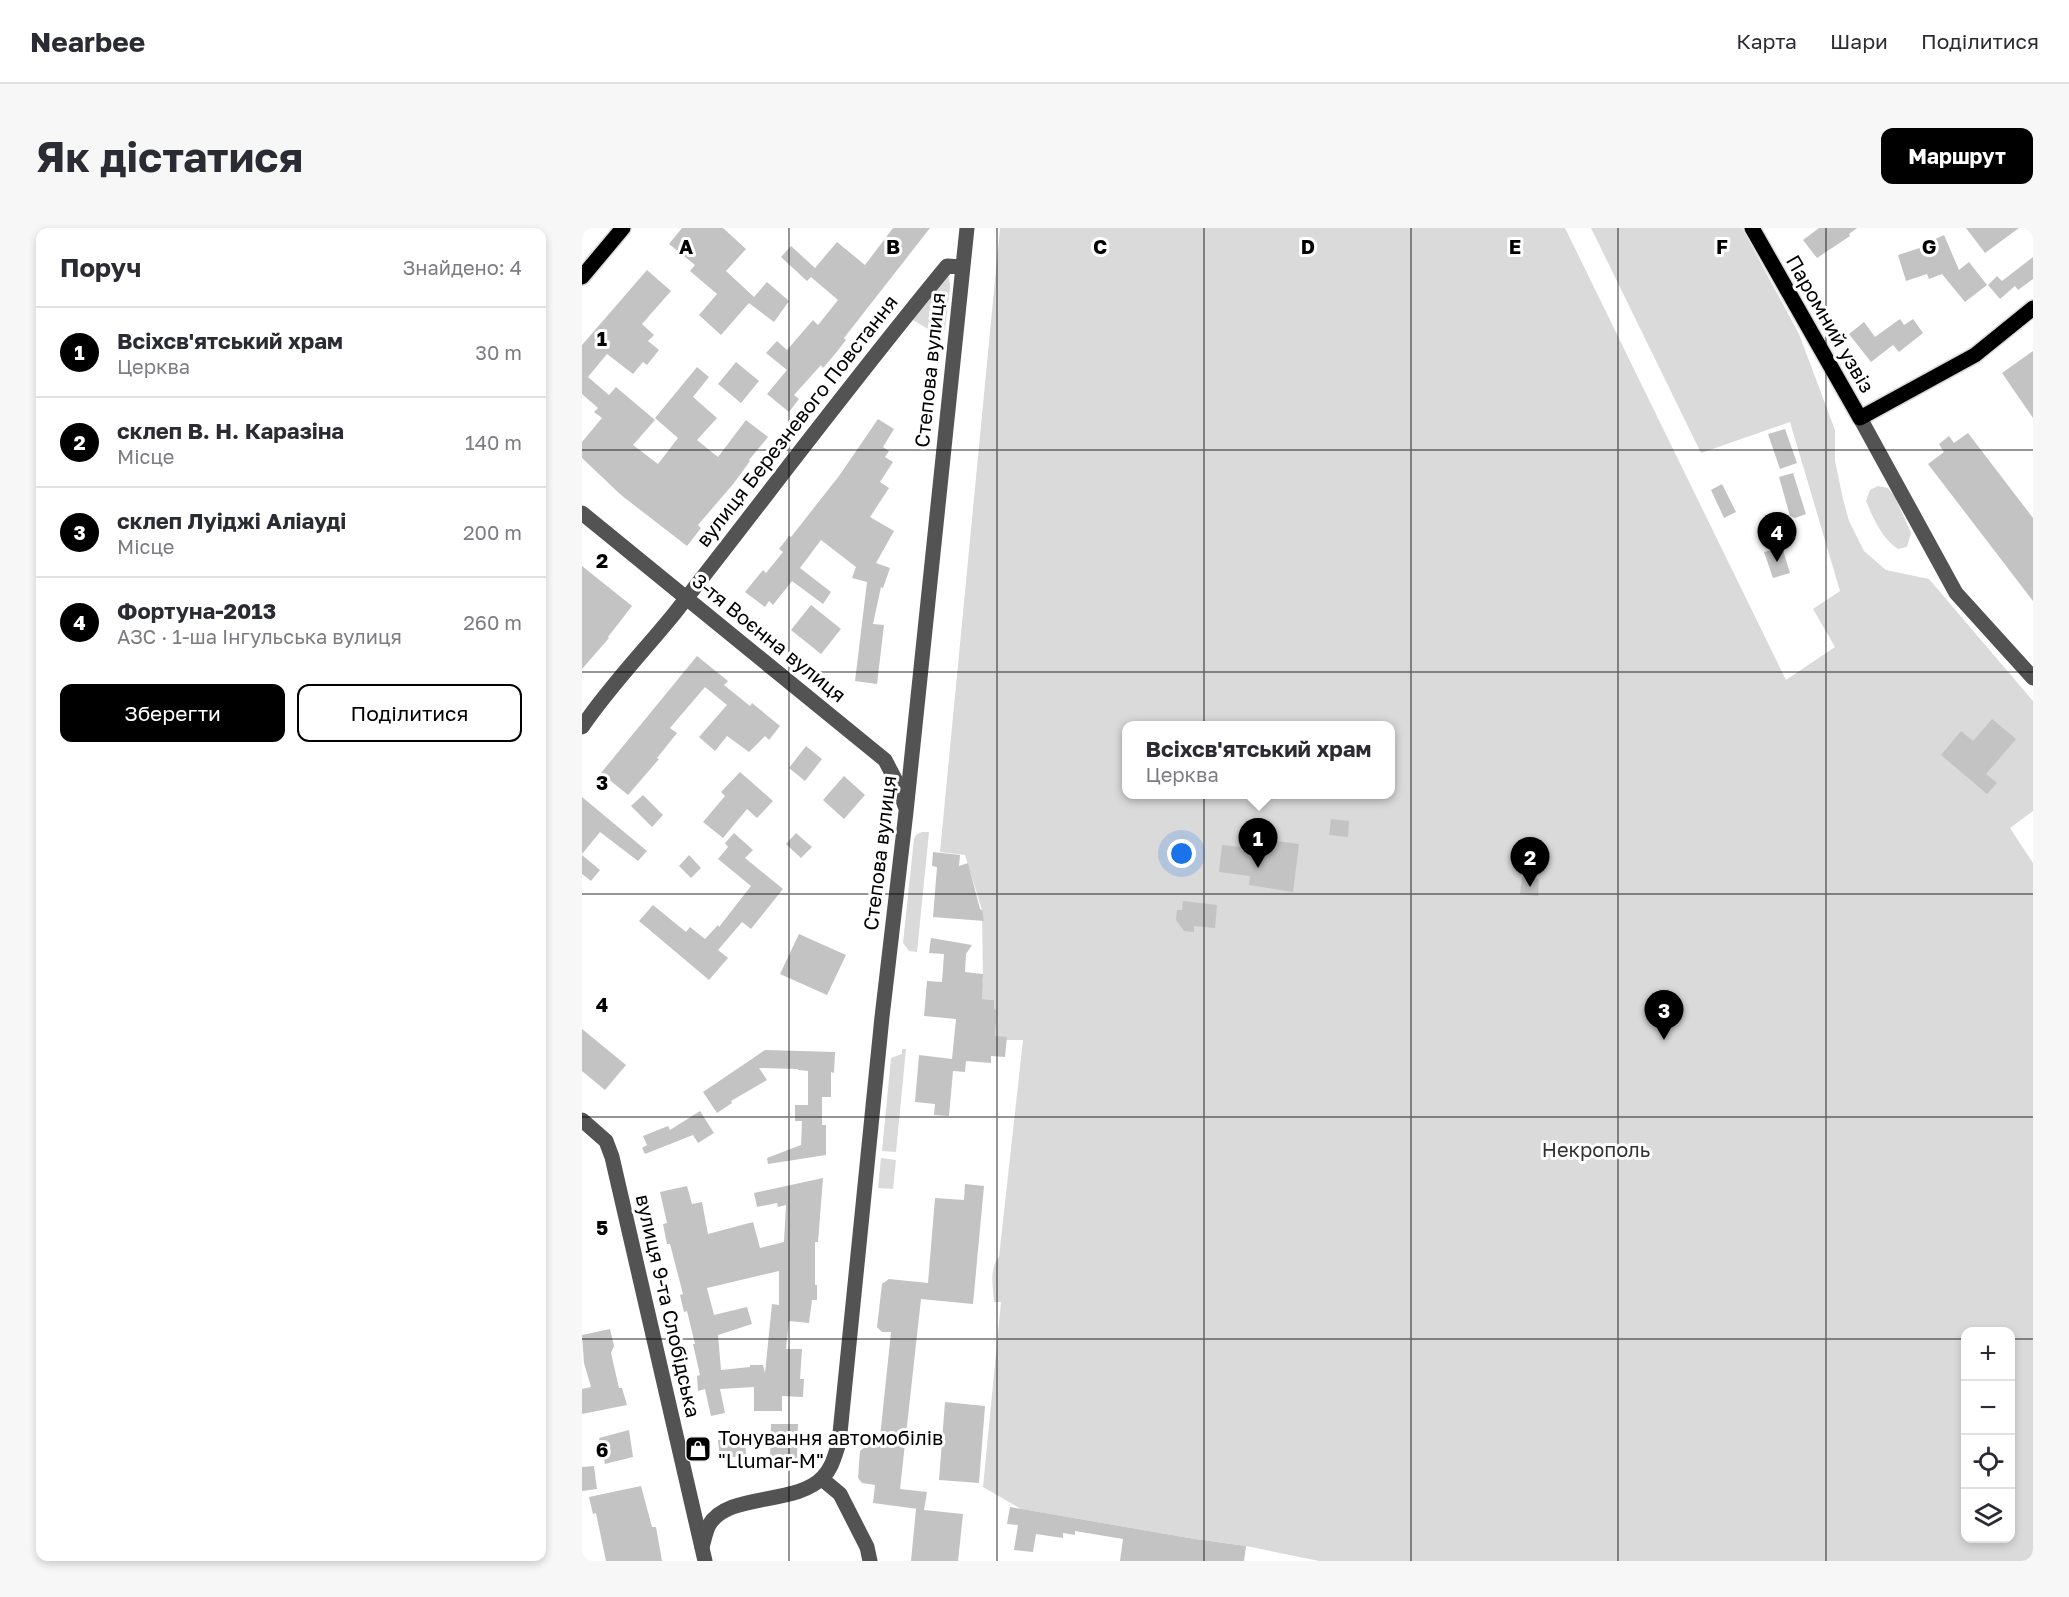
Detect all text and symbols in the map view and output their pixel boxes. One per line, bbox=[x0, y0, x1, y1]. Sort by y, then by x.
text: Nearbee bbox=[30, 25, 145, 58]
text: Карта bbox=[1736, 28, 1797, 54]
text: Шари bbox=[1830, 28, 1888, 54]
text: Поділитися bbox=[1921, 28, 2039, 54]
button: Маршрут bbox=[1881, 128, 2033, 184]
text: Як дістатися bbox=[36, 131, 303, 181]
text: A bbox=[679, 234, 693, 258]
text: B bbox=[886, 234, 900, 258]
text: C bbox=[1093, 234, 1107, 258]
text: D bbox=[1301, 234, 1315, 258]
text: E bbox=[1509, 234, 1521, 258]
text: F bbox=[1716, 234, 1728, 258]
text: G bbox=[1922, 234, 1936, 258]
street label: Паромний узвіз bbox=[1782, 250, 1880, 397]
text: Поруч bbox=[60, 252, 141, 283]
text: Знайдено: 4 bbox=[402, 255, 522, 279]
street label: вулиця Березневого Повстання bbox=[690, 290, 902, 551]
street label: Степова вулиця bbox=[909, 291, 949, 449]
text: 1 bbox=[597, 326, 607, 350]
text: Всіхсв'ятський храм bbox=[117, 327, 343, 354]
text: 1 bbox=[74, 340, 85, 364]
text: 30 m bbox=[475, 340, 522, 364]
text: Церква bbox=[117, 354, 190, 378]
text: склеп В. Н. Каразіна bbox=[117, 417, 344, 444]
text: 2 bbox=[73, 430, 86, 454]
text: 140 m bbox=[465, 430, 522, 454]
text: Місце bbox=[117, 444, 174, 468]
text: склеп Луіджі Аліауді bbox=[117, 507, 346, 534]
pin: 4 bbox=[1758, 512, 1796, 562]
text: 3 bbox=[73, 520, 86, 544]
text: 200 m bbox=[463, 520, 522, 544]
text: Місце bbox=[117, 534, 174, 558]
text: 2 bbox=[596, 548, 608, 572]
street label: 3-тя Воєнна вулиця bbox=[688, 568, 851, 706]
text: Фортуна-2013 bbox=[117, 597, 276, 624]
text: 4 bbox=[73, 610, 86, 634]
text: 260 m bbox=[463, 610, 522, 634]
text: АЗС · 1-ша Інгульська вулиця bbox=[117, 624, 402, 648]
button: Зберегти bbox=[60, 684, 285, 742]
button: Поділитися bbox=[297, 684, 522, 742]
popup bbox=[1122, 721, 1395, 799]
text: Всіхсв'ятський храм bbox=[1146, 735, 1371, 762]
text: Церква bbox=[1146, 762, 1219, 786]
text: 3 bbox=[596, 770, 608, 794]
street label: Степова вулиця bbox=[858, 774, 900, 932]
pin: 1 bbox=[1238, 818, 1278, 868]
pin: 2 bbox=[1510, 838, 1550, 887]
your location bbox=[1167, 839, 1196, 868]
pin: 3 bbox=[1644, 990, 1684, 1040]
text: 4 bbox=[596, 992, 608, 1016]
park label: Некрополь bbox=[1542, 1137, 1650, 1161]
street label: вулиця 9-та Слобідська bbox=[632, 1192, 706, 1420]
text: 5 bbox=[596, 1215, 608, 1239]
map controls bbox=[1961, 1327, 2015, 1543]
button: + bbox=[1961, 1327, 2015, 1381]
button: − bbox=[1961, 1381, 2015, 1435]
place label: Тонування автомобілів "Llumar-M" bbox=[718, 1425, 943, 1472]
shop icon: Тонування автомобілів "Llumar-M" bbox=[683, 1434, 713, 1464]
button: locate bbox=[1961, 1435, 2015, 1489]
text: 6 bbox=[596, 1437, 608, 1461]
button: layers bbox=[1961, 1489, 2015, 1543]

